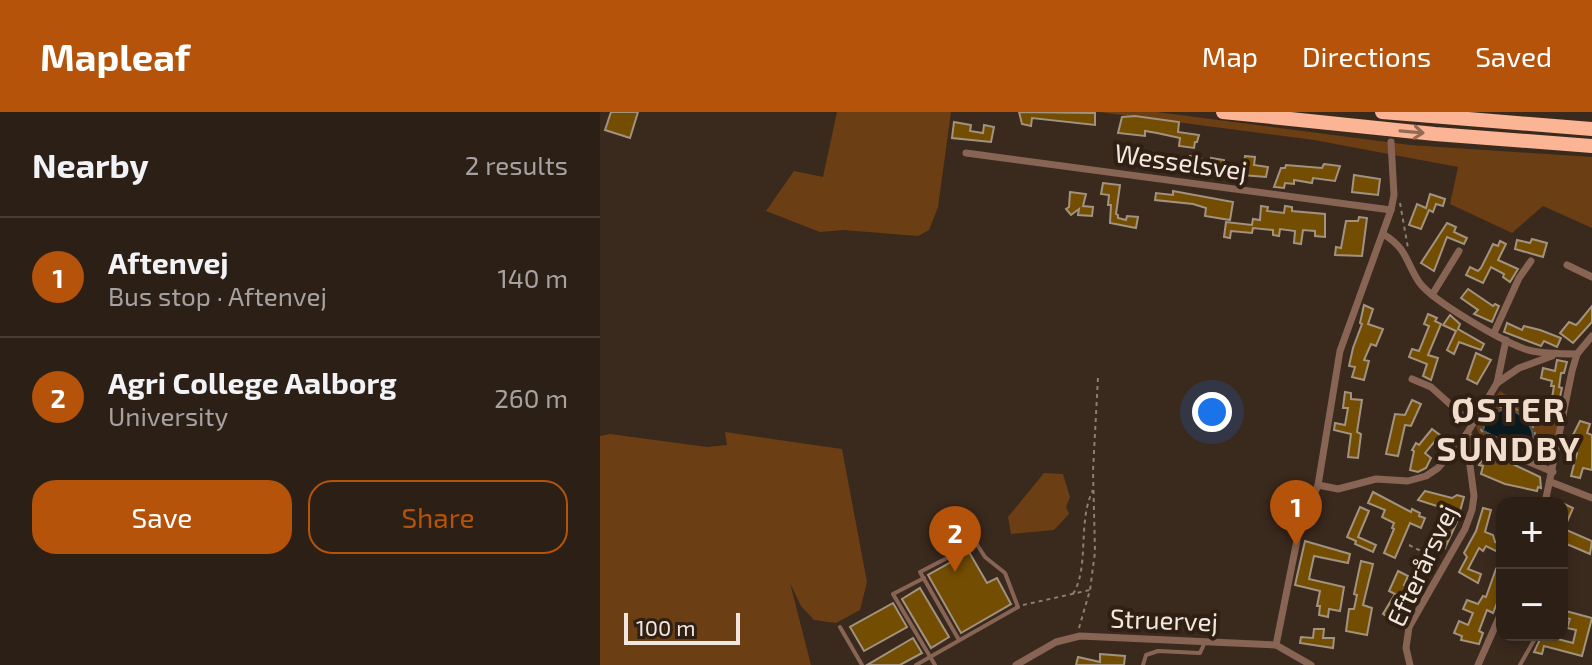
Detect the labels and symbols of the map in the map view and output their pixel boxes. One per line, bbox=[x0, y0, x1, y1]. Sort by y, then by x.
one-way arrow bbox=[1398, 124, 1425, 139]
street label: Wesselsvej bbox=[1113, 136, 1249, 186]
district label: ØSTER SUNDBY bbox=[1436, 388, 1582, 468]
your location bbox=[1192, 392, 1232, 432]
pin: 1 bbox=[1270, 480, 1322, 546]
street label: Efterårsvej bbox=[1379, 499, 1463, 631]
pin: 2 bbox=[929, 506, 981, 572]
street label: Struervej bbox=[1109, 602, 1219, 636]
scale bar bbox=[624, 609, 740, 645]

